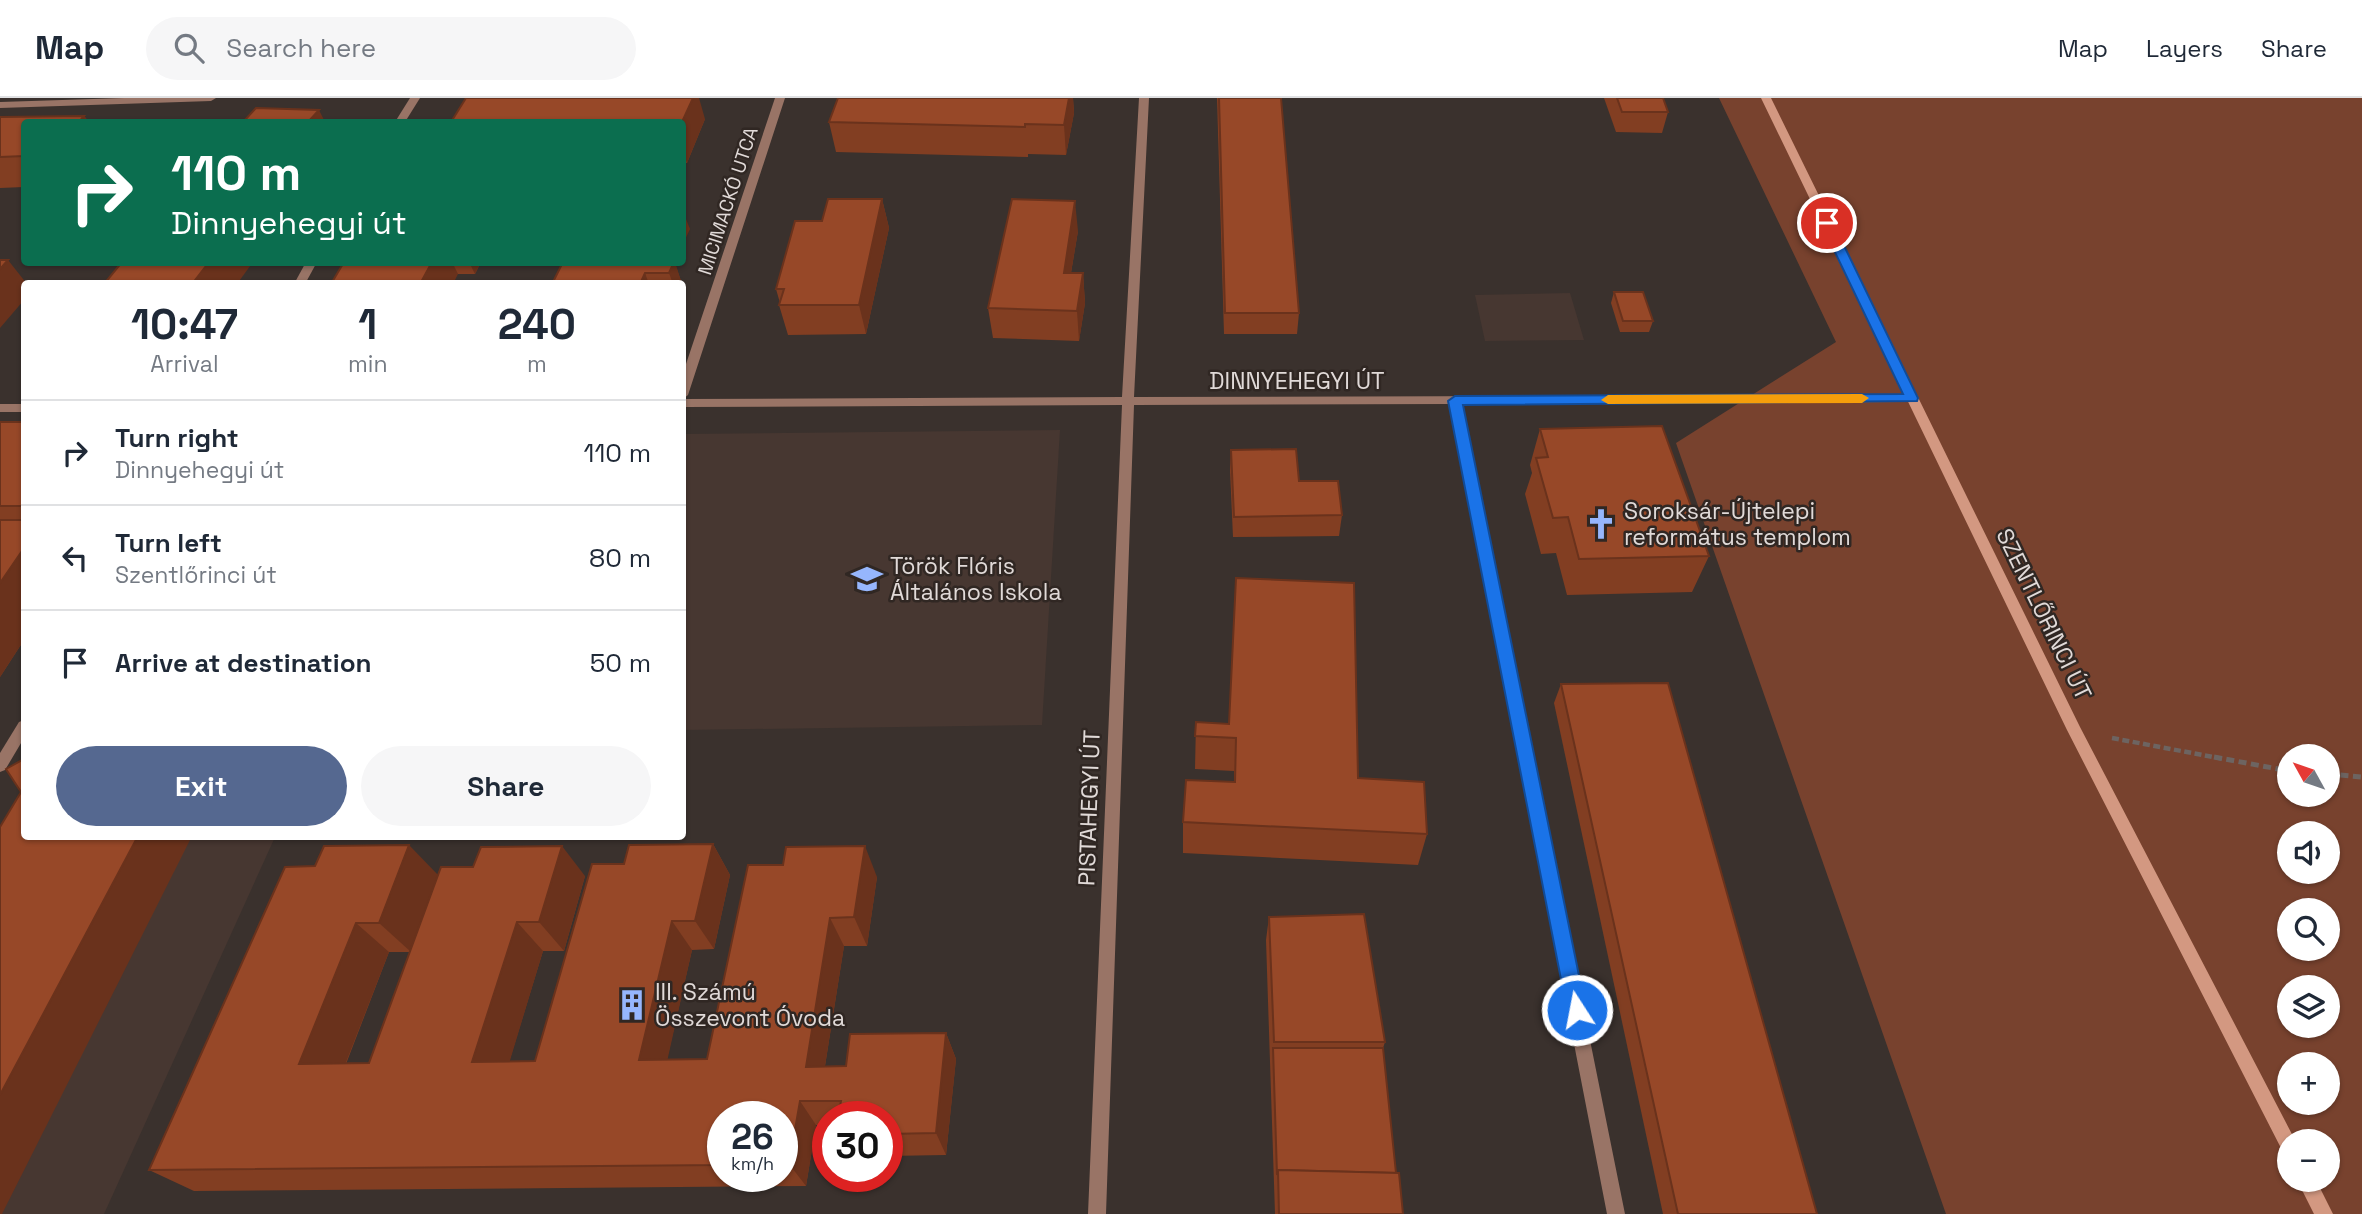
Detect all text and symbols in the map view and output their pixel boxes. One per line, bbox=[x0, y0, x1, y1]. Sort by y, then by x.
search box bbox=[146, 17, 636, 80]
text: Map bbox=[35, 27, 104, 69]
icon: search bbox=[170, 29, 208, 67]
text: Search here bbox=[226, 31, 376, 65]
text: Map bbox=[2058, 33, 2108, 64]
text: Layers bbox=[2146, 33, 2223, 64]
text: Share bbox=[2261, 33, 2327, 64]
street label: MICIMACKÓ UTCA bbox=[692, 124, 764, 278]
text: 110 m bbox=[171, 142, 301, 204]
icon: right bbox=[56, 147, 147, 238]
pin bbox=[1797, 193, 1857, 253]
text: Dinnyehegyi út bbox=[171, 203, 407, 243]
icon: arrive bbox=[1808, 204, 1846, 242]
text: 10:47 bbox=[131, 298, 238, 351]
text: 1 bbox=[358, 298, 377, 351]
text: 240 bbox=[498, 298, 576, 351]
text: Arrival bbox=[150, 349, 219, 379]
text: min bbox=[348, 349, 388, 379]
text: m bbox=[527, 349, 547, 379]
street label: DINNYEHEGYI ÚT bbox=[1209, 366, 1385, 396]
text: Turn right bbox=[115, 421, 239, 455]
icon: right bbox=[56, 434, 94, 472]
text: 110 m bbox=[584, 436, 651, 470]
text: Dinnyehegyi út bbox=[115, 455, 284, 485]
place label: Soroksár-Újtelepi református templom bbox=[1624, 496, 1851, 552]
church icon: Soroksár-Újtelepi református templom bbox=[1584, 507, 1618, 541]
street label: SZENTLŐRINCI ÚT bbox=[1990, 523, 2098, 705]
text: Turn left bbox=[115, 526, 222, 560]
icon: left bbox=[56, 539, 94, 577]
text: 80 m bbox=[589, 541, 651, 575]
place label: Török Flóris Általános Iskola bbox=[890, 551, 1062, 607]
text: Szentlőrinci út bbox=[115, 560, 277, 590]
school or university icon: Török Flóris Általános Iskola bbox=[850, 562, 884, 596]
icon: arrive bbox=[56, 644, 94, 682]
text: Arrive at destination bbox=[115, 646, 372, 680]
text: 50 m bbox=[590, 646, 651, 680]
street label: PISTAHEGYI ÚT bbox=[1071, 730, 1107, 886]
north arrow bbox=[2277, 744, 2340, 807]
map controls bbox=[2277, 744, 2340, 1192]
button: Exit bbox=[56, 746, 347, 826]
button: Share bbox=[361, 746, 651, 826]
button: sound bbox=[2277, 821, 2340, 884]
button: search bbox=[2277, 898, 2340, 961]
position arrow bbox=[1540, 973, 1614, 1047]
button: layers bbox=[2277, 975, 2340, 1038]
place label: III. Számú Összevont Óvoda bbox=[655, 977, 845, 1033]
building icon: III. Számú Összevont Óvoda bbox=[615, 988, 649, 1022]
button: + bbox=[2277, 1052, 2340, 1115]
speed limit sign: 30 bbox=[812, 1101, 903, 1192]
text: 26 bbox=[731, 1115, 774, 1159]
button: − bbox=[2277, 1129, 2340, 1192]
text: km/h bbox=[731, 1152, 774, 1175]

